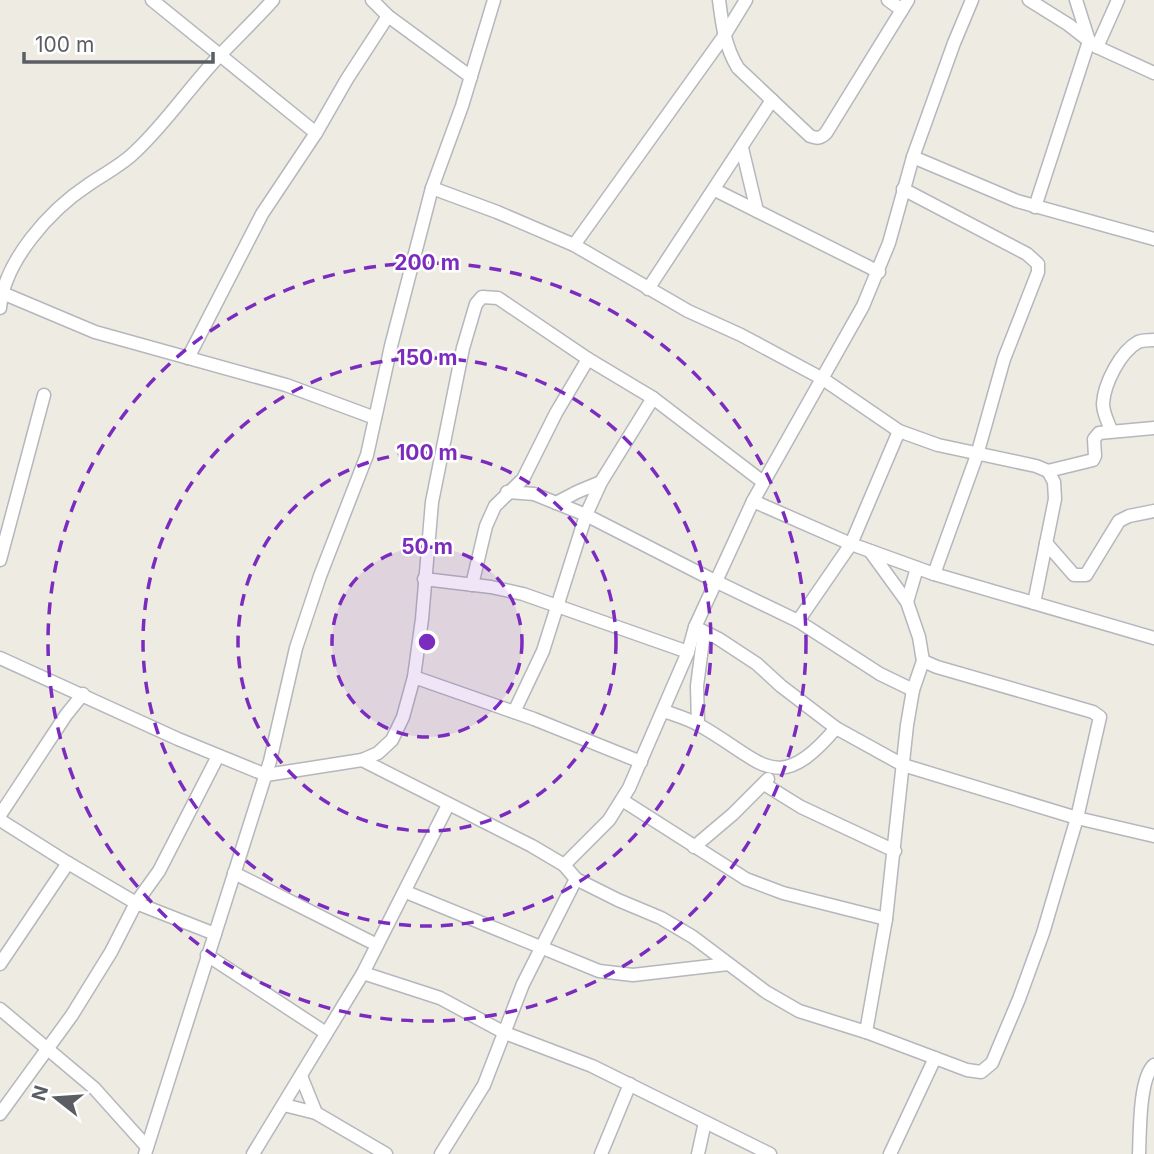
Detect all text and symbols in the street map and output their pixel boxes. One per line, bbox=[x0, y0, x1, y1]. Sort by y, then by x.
scale bar bbox=[24, 21, 214, 65]
text: 100 m bbox=[35, 32, 94, 57]
text: 200 m bbox=[394, 250, 460, 275]
text: 150 m bbox=[397, 345, 457, 370]
text: 100 m bbox=[396, 440, 458, 465]
text: 50 m bbox=[401, 534, 453, 559]
centre of rings bbox=[415, 630, 439, 654]
north arrow bbox=[21, 1063, 91, 1133]
text: N bbox=[27, 1083, 53, 1103]

